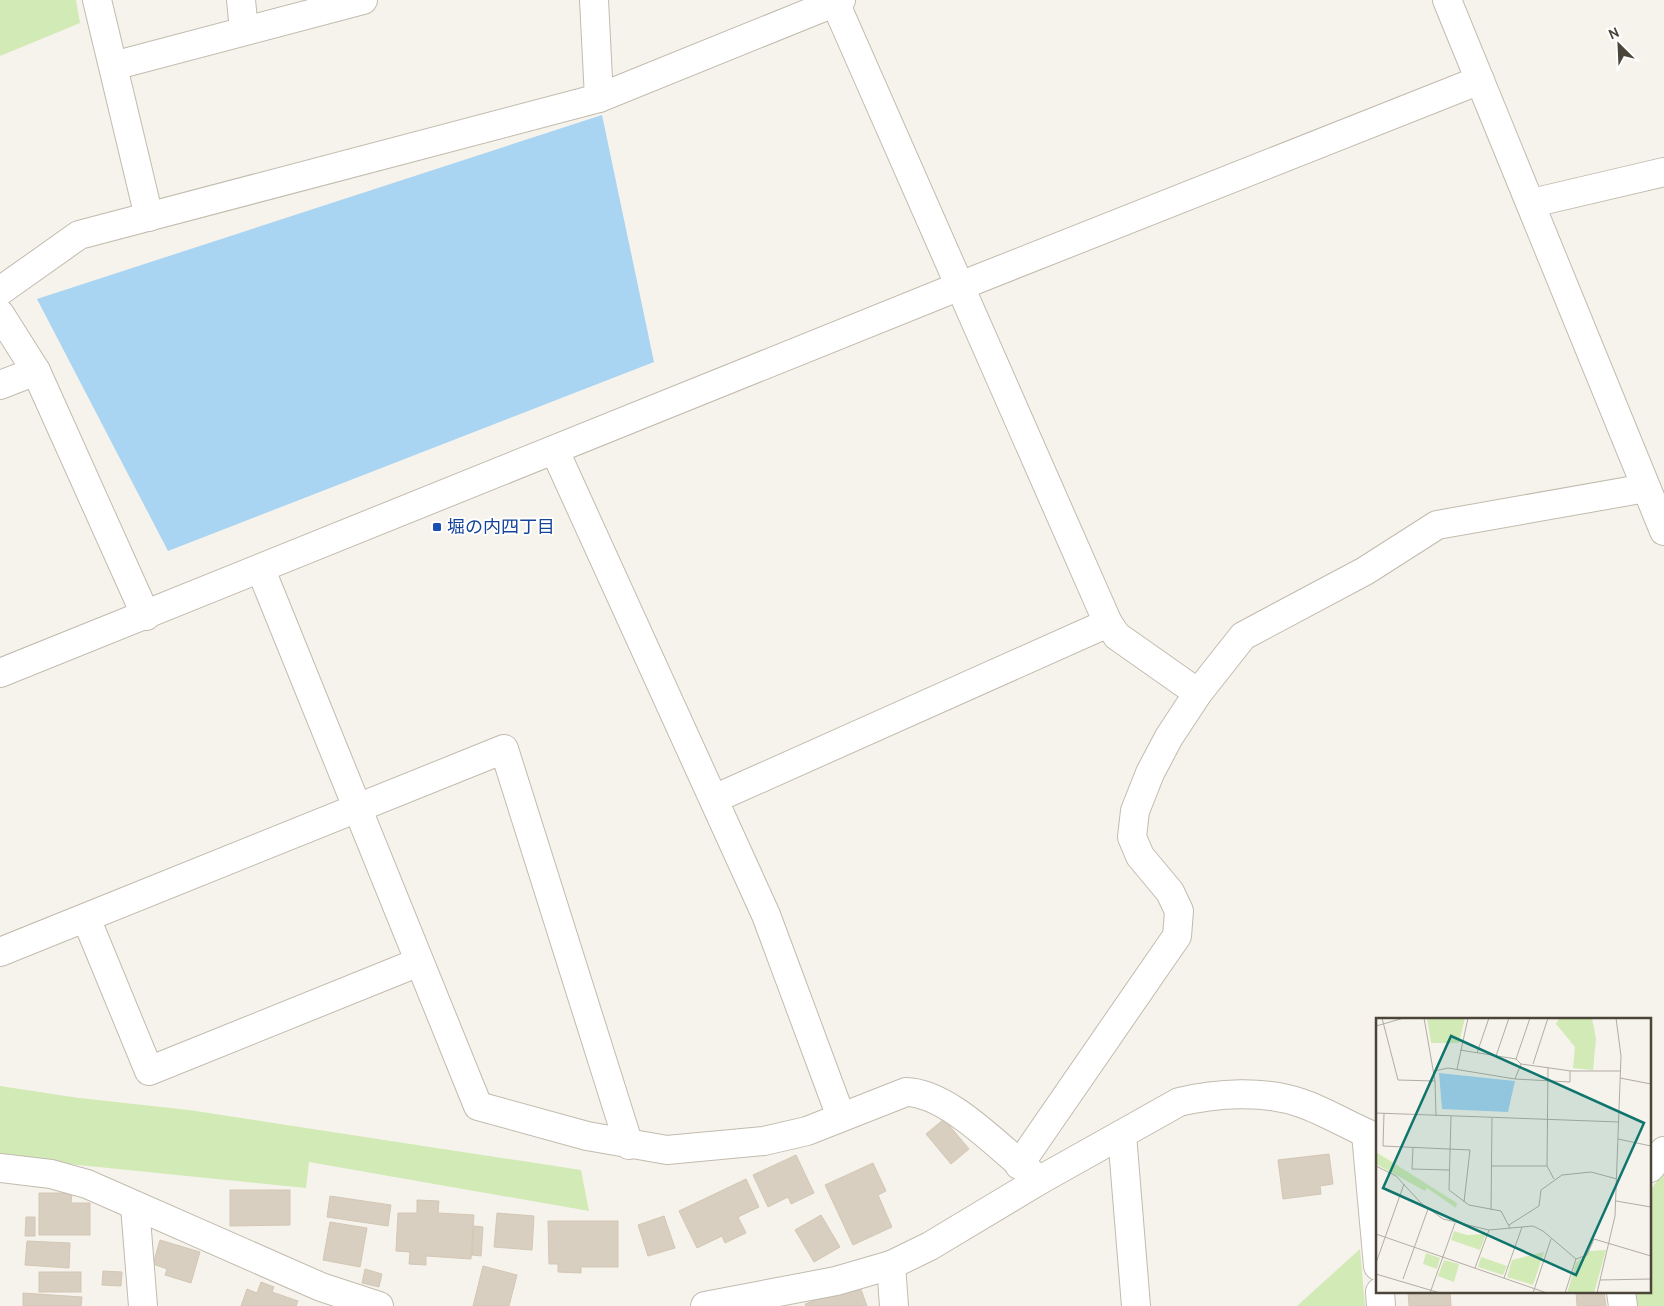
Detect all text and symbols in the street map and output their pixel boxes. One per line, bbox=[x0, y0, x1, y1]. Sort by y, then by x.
north arrow bbox=[1594, 20, 1644, 70]
text: N bbox=[1606, 23, 1622, 43]
place label: 堀の内四丁目 bbox=[447, 516, 555, 538]
marker: 堀の内四丁目 bbox=[431, 521, 443, 533]
inset map bbox=[1376, 1018, 1652, 1294]

